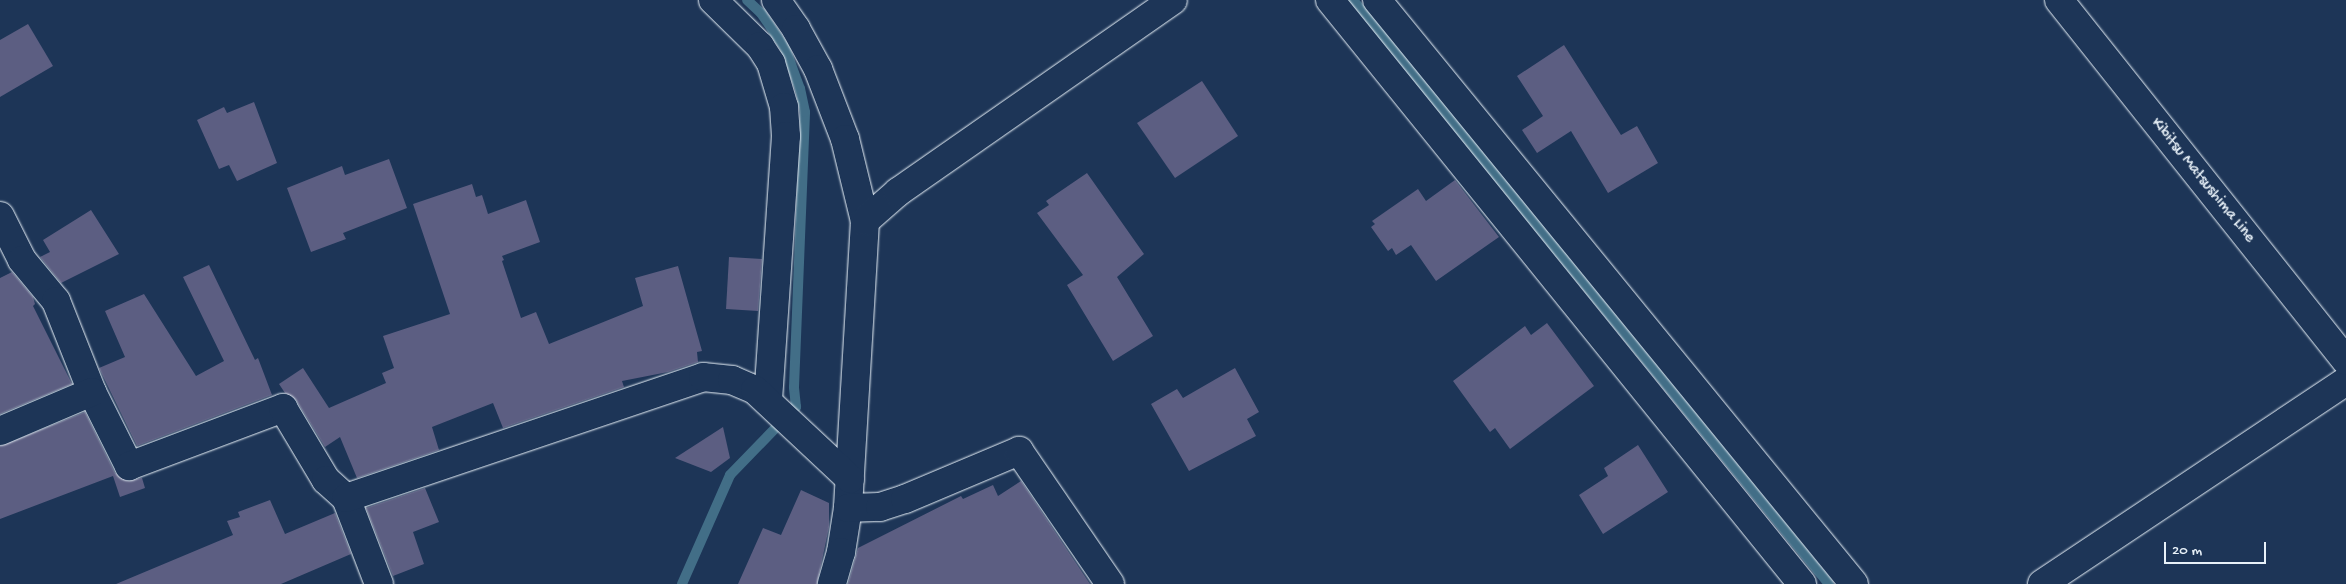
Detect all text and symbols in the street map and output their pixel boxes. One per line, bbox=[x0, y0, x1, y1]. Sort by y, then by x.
street label: Kibitsu Matsushima Line bbox=[2146, 115, 2258, 247]
scale bar bbox=[2166, 532, 2268, 564]
text: 20 m bbox=[2172, 542, 2202, 560]

